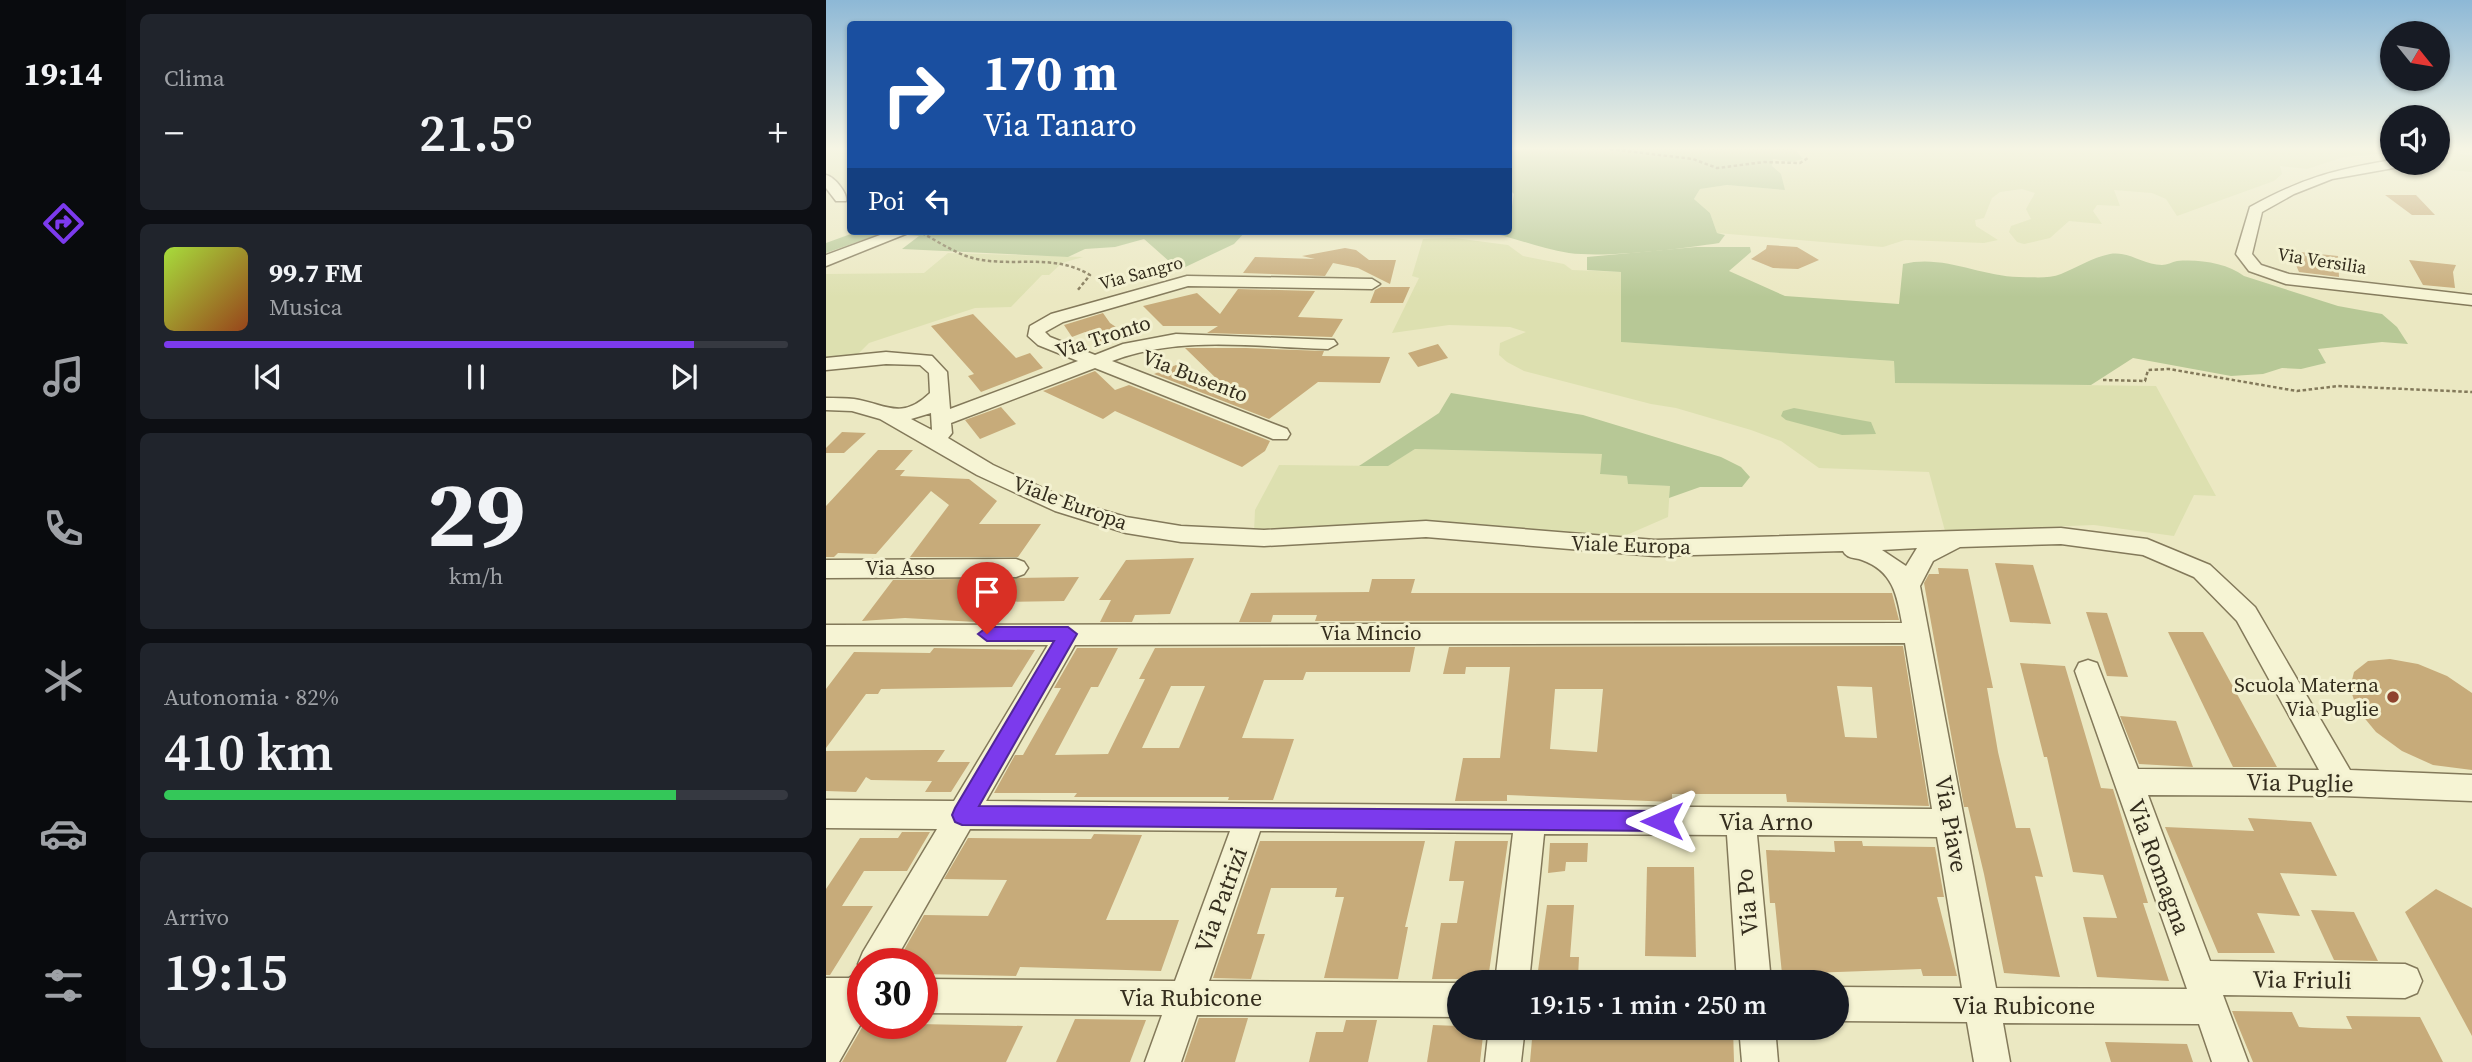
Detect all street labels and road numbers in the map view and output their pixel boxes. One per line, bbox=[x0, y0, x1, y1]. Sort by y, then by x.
street label: Via Versilia bbox=[2276, 241, 2369, 280]
street label: Via Sangro bbox=[1096, 249, 1186, 296]
street label: Via Tronto bbox=[1052, 308, 1154, 365]
street label: Via Busento bbox=[1138, 342, 1252, 409]
street label: Viale Europa bbox=[1009, 468, 1132, 537]
street label: Viale Europa bbox=[1571, 528, 1692, 561]
street label: Via Aso bbox=[865, 553, 935, 582]
street label: Via Mincio bbox=[1320, 618, 1422, 647]
street label: Via Puglie bbox=[2246, 765, 2354, 800]
street label: Via Piave bbox=[1927, 773, 1976, 875]
street label: Via Romagna bbox=[2120, 795, 2199, 940]
street label: Via Arno bbox=[1719, 805, 1813, 838]
street label: Via Patrizi bbox=[1186, 843, 1255, 957]
street label: Via Po bbox=[1727, 867, 1766, 937]
street label: Via Friuli bbox=[2252, 962, 2352, 997]
street label: Via Rubicone bbox=[1120, 981, 1262, 1014]
street label: Via Rubicone bbox=[1953, 989, 2095, 1022]

